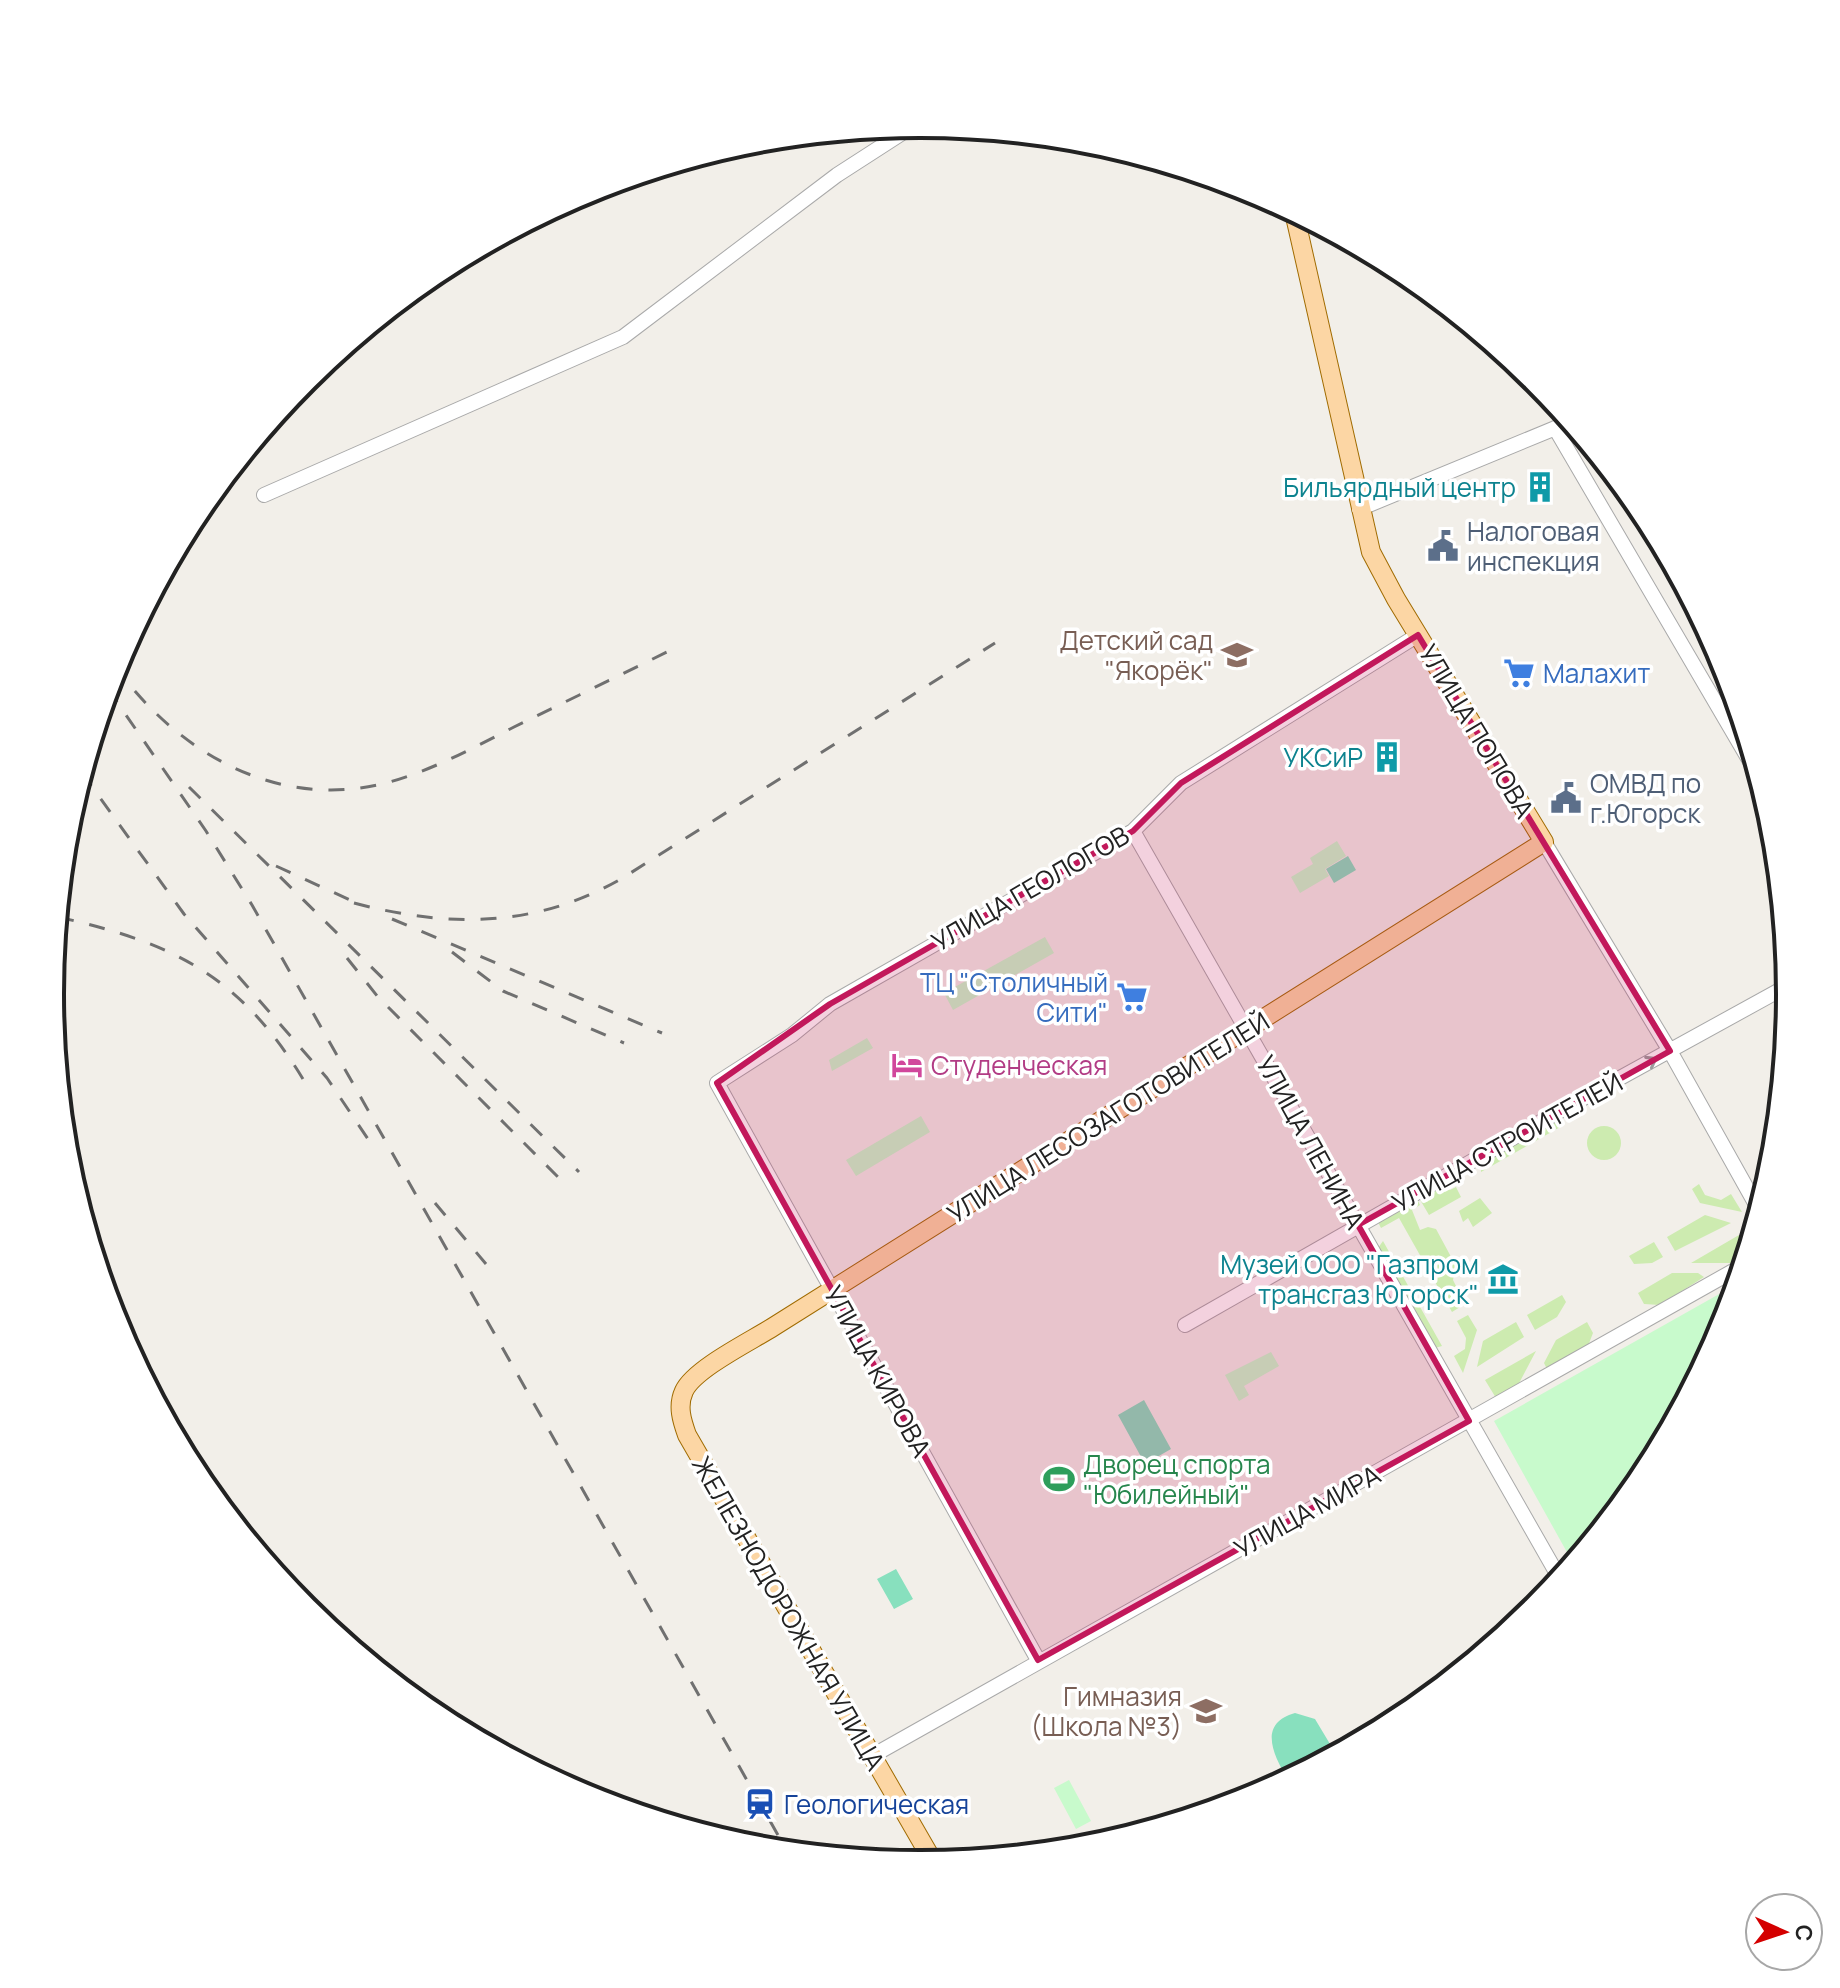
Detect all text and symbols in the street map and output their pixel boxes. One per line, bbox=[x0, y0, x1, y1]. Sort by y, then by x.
place label: Бильярдный центр bbox=[1283, 469, 1516, 505]
building icon: Бильярдный центр bbox=[1523, 470, 1557, 504]
place label: Налоговая инспекция bbox=[1467, 513, 1600, 579]
public building icon: Налоговая инспекция bbox=[1426, 529, 1460, 563]
place label: Детский сад "Якорёк" bbox=[1060, 622, 1213, 688]
street label: УЛИЦА ПОПОВА bbox=[1411, 637, 1543, 825]
school or university icon: Детский сад "Якорёк" bbox=[1220, 638, 1254, 672]
place label: Малахит bbox=[1543, 655, 1650, 691]
supermarket icon: Малахит bbox=[1502, 656, 1536, 690]
place label: УКСиР bbox=[1283, 739, 1363, 775]
building icon: УКСиР bbox=[1370, 740, 1404, 774]
place label: ОМВД по г.Югорск bbox=[1590, 765, 1701, 831]
public building icon: ОМВД по г.Югорск bbox=[1549, 781, 1583, 815]
street label: УЛИЦА ГЕОЛОГОВ bbox=[925, 817, 1135, 959]
place label: ТЦ "Столичный Сити" bbox=[920, 964, 1108, 1030]
supermarket icon: ТЦ "Столичный Сити" bbox=[1115, 980, 1149, 1014]
street label: УЛИЦА ЛЕСОЗАГОТОВИТЕЛЕЙ bbox=[940, 1003, 1276, 1231]
place label: Студенческая bbox=[931, 1047, 1107, 1083]
hotel icon: Студенческая bbox=[890, 1048, 924, 1082]
street label: УЛИЦА ЛЕНИНА bbox=[1248, 1049, 1374, 1235]
one-way arrow bbox=[1634, 1056, 1657, 1072]
street label: УЛИЦА СТРОИТЕЛЕЙ bbox=[1385, 1064, 1629, 1220]
place label: Музей ООО "Газпром трансгаз Югорск" bbox=[1220, 1246, 1479, 1312]
museum icon: Музей ООО "Газпром трансгаз Югорск" bbox=[1486, 1262, 1520, 1296]
street label: УЛИЦА КИРОВА bbox=[816, 1279, 940, 1463]
place label: Дворец спорта "Юбилейный" bbox=[1083, 1446, 1270, 1512]
street label: ЖЕЛЕЗНОДОРОЖНАЯ УЛИЦА bbox=[684, 1449, 894, 1777]
street label: УЛИЦА МИРА bbox=[1227, 1456, 1387, 1566]
sports icon: Дворец спорта "Юбилейный" bbox=[1042, 1462, 1076, 1496]
place label: Гимназия (Школа №3) bbox=[1031, 1678, 1182, 1744]
school or university icon: Гимназия (Школа №3) bbox=[1189, 1694, 1223, 1728]
place label: Геологическая bbox=[784, 1786, 969, 1822]
station icon: Геологическая bbox=[743, 1787, 777, 1821]
north arrow bbox=[1744, 1892, 1824, 1972]
text: С bbox=[1789, 1924, 1819, 1942]

